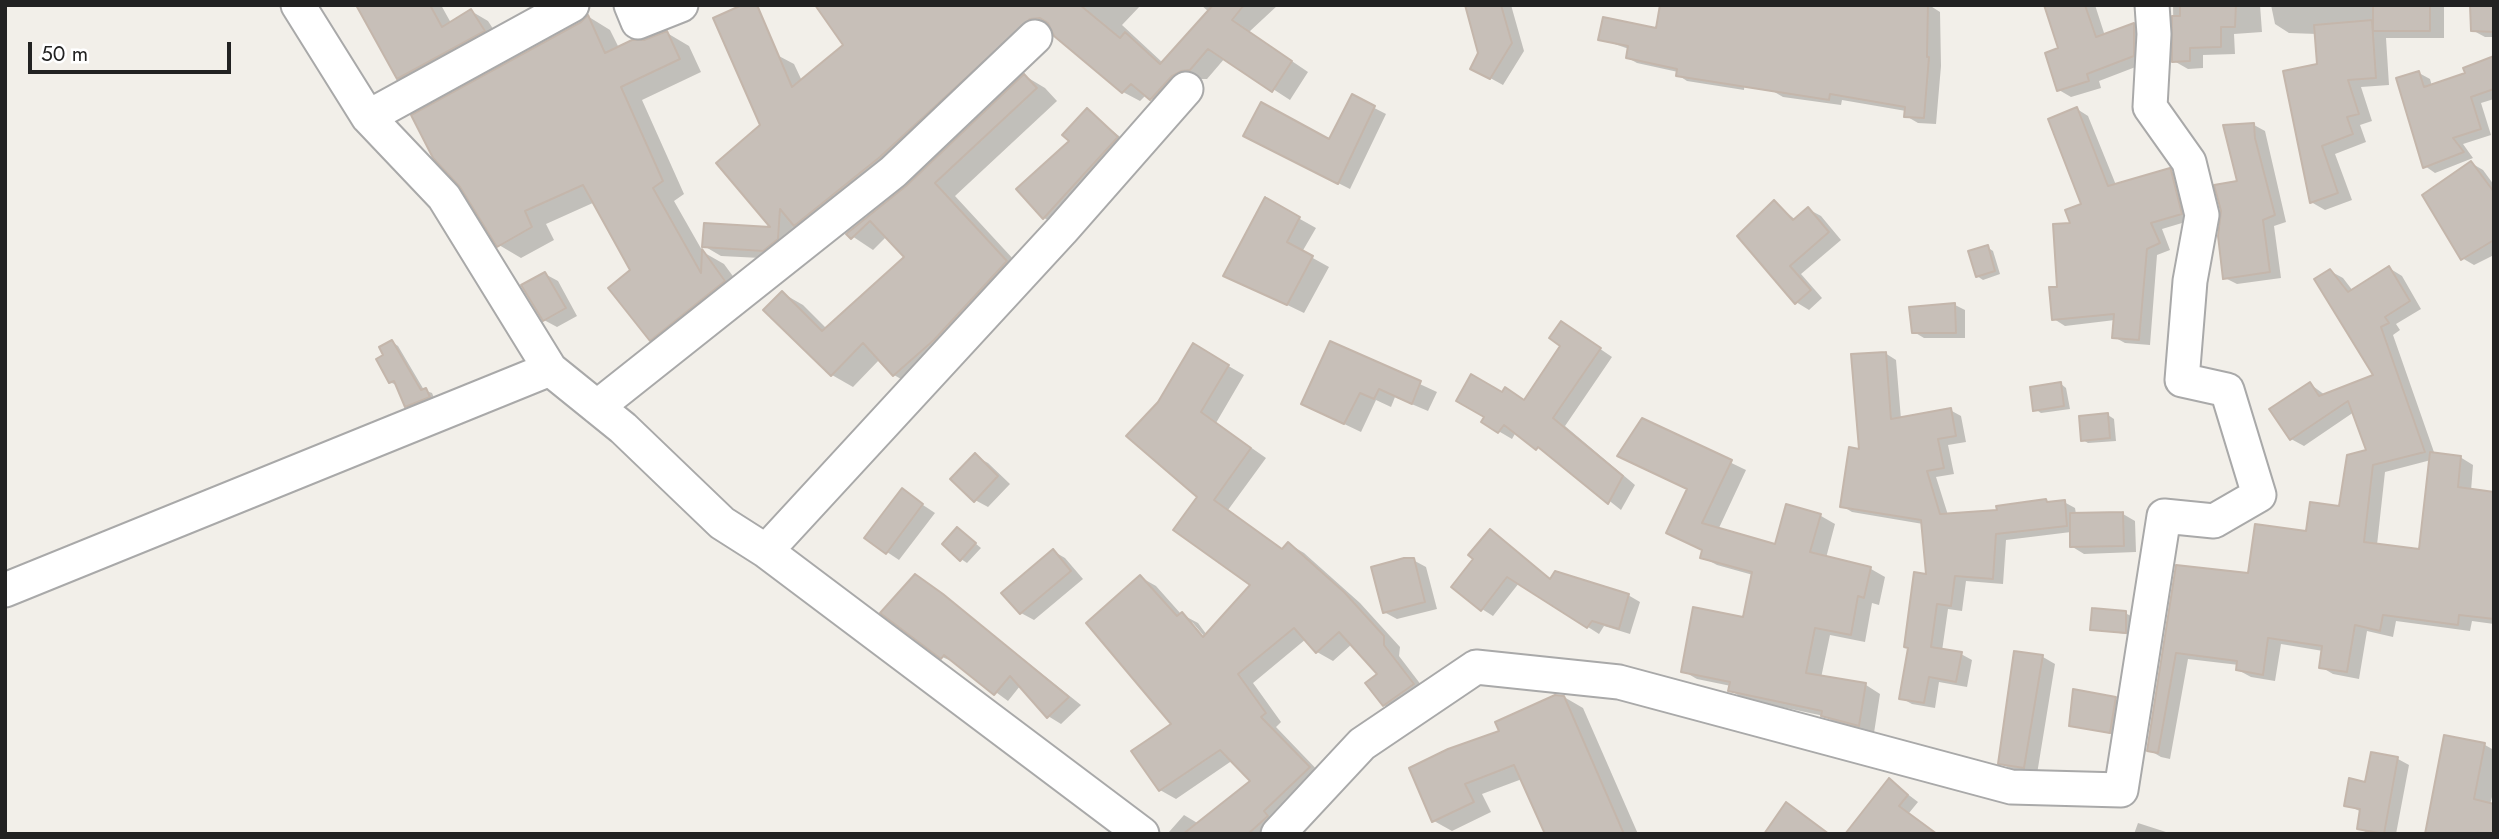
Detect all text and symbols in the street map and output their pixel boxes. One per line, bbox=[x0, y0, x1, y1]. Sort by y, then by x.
scale bar bbox=[32, 28, 234, 72]
text: 50 m bbox=[41, 39, 88, 69]

